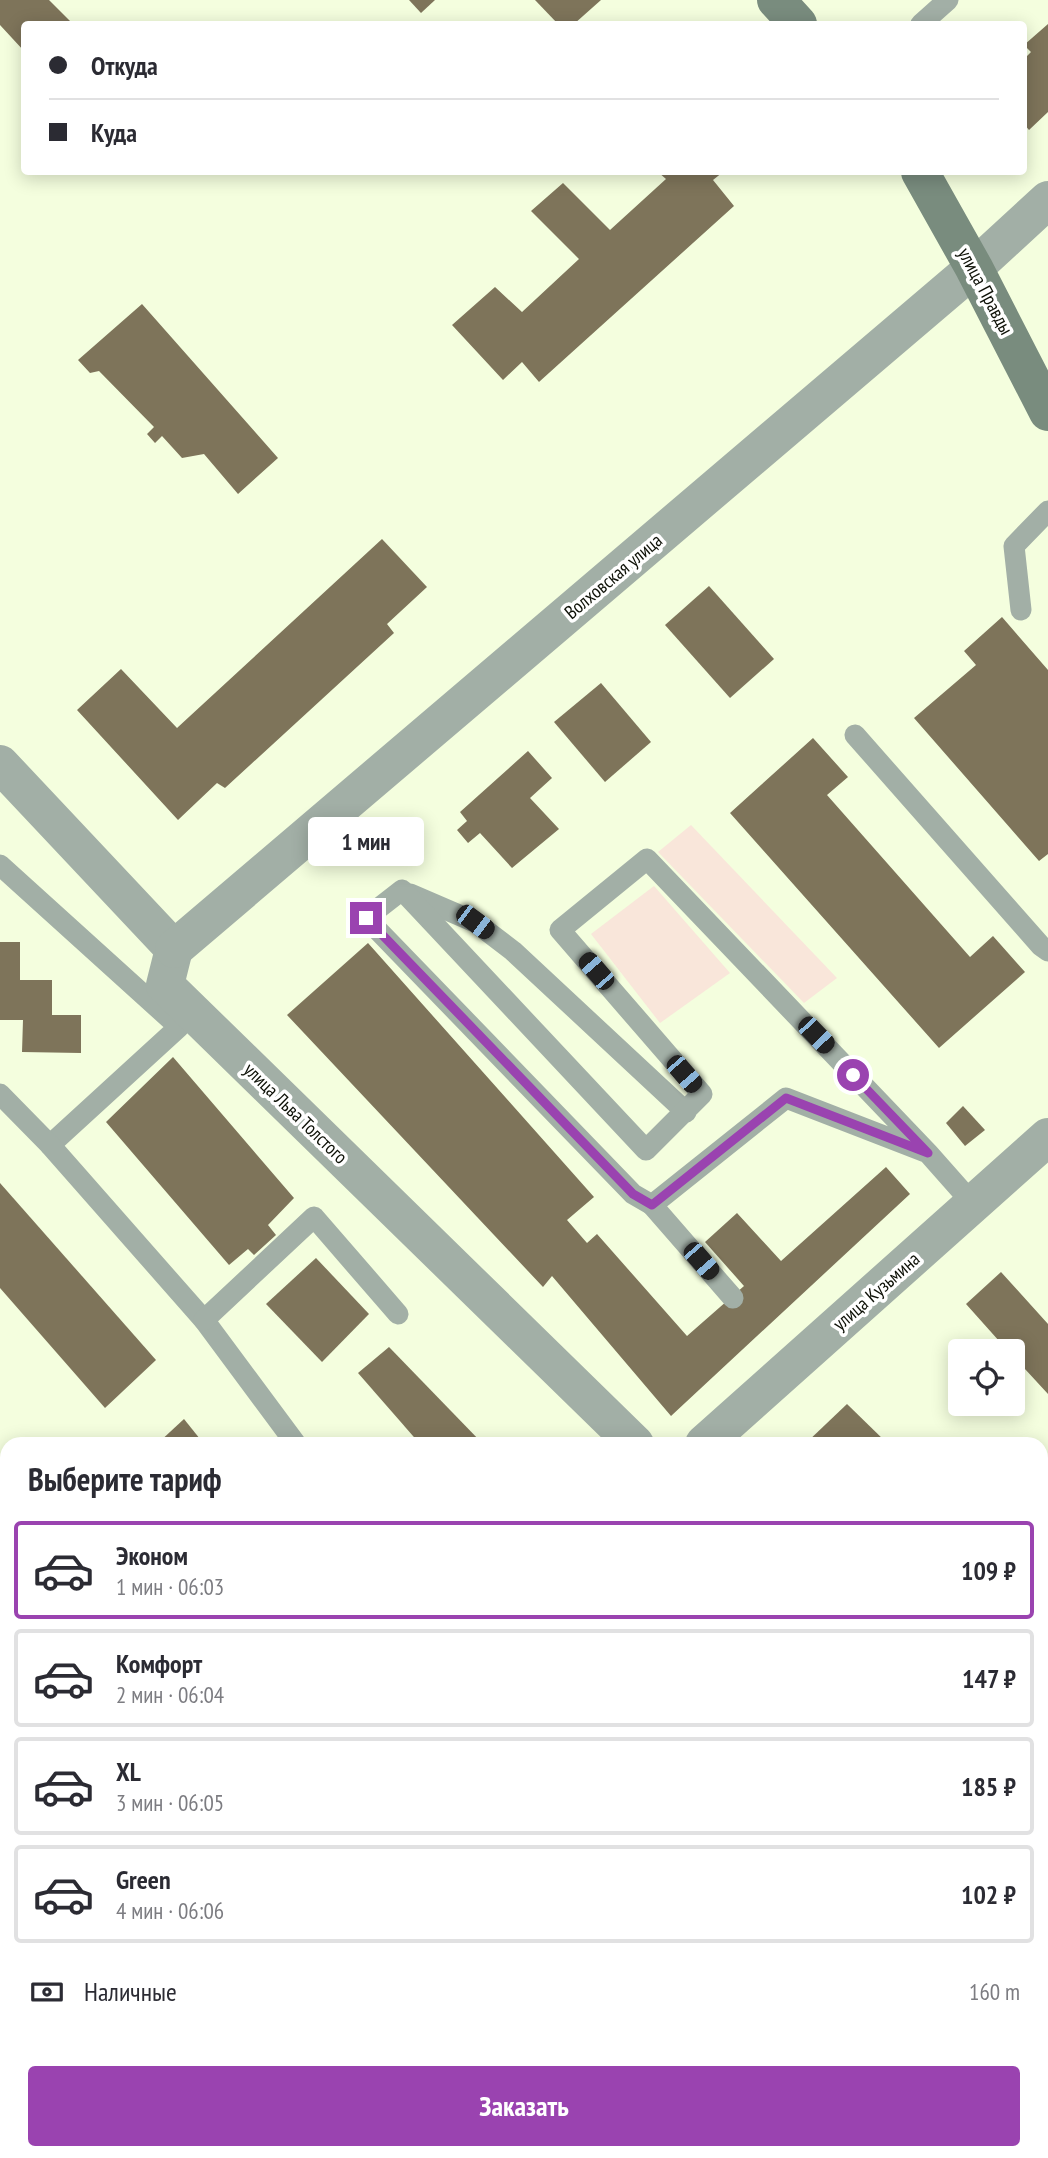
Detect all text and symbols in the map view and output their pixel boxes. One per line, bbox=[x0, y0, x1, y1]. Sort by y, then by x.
text: Откуда bbox=[91, 49, 158, 82]
text: Куда bbox=[91, 116, 137, 149]
street label: улица Правды bbox=[953, 243, 1019, 339]
street label: Волховская улица bbox=[559, 528, 667, 624]
callout: 1 мин bbox=[308, 816, 424, 866]
text: 1 мин bbox=[341, 827, 391, 856]
car bbox=[452, 901, 499, 943]
route end bbox=[350, 902, 382, 934]
car bbox=[575, 948, 618, 994]
car bbox=[794, 1013, 839, 1057]
car bbox=[663, 1051, 706, 1097]
street label: улица Льва Толстого bbox=[239, 1057, 353, 1169]
route start bbox=[837, 1059, 869, 1091]
car bbox=[680, 1238, 723, 1284]
street label: улица Кузьмина bbox=[828, 1247, 924, 1335]
map controls bbox=[948, 1339, 1025, 1416]
button: locate bbox=[948, 1339, 1025, 1416]
text: Выберите тариф bbox=[28, 1458, 222, 1500]
icon: car bbox=[32, 1539, 95, 1602]
text: Эконом bbox=[116, 1539, 188, 1572]
text: 109 ₽ bbox=[961, 1554, 1016, 1587]
text: 1 мин · 06:03 bbox=[116, 1572, 224, 1601]
icon: car bbox=[32, 1647, 95, 1710]
text: Комфорт bbox=[116, 1647, 202, 1680]
text: 147 ₽ bbox=[962, 1662, 1016, 1695]
text: 2 мин · 06:04 bbox=[116, 1680, 224, 1709]
icon: car bbox=[32, 1755, 95, 1818]
text: XL bbox=[116, 1755, 141, 1788]
text: 185 ₽ bbox=[961, 1770, 1016, 1803]
text: 3 мин · 06:05 bbox=[116, 1788, 224, 1817]
icon: car bbox=[32, 1863, 95, 1926]
text: Green bbox=[116, 1863, 171, 1896]
text: 102 ₽ bbox=[961, 1878, 1016, 1911]
text: 4 мин · 06:06 bbox=[116, 1896, 224, 1925]
icon: cash bbox=[28, 1973, 66, 2011]
text: Наличные bbox=[84, 1975, 177, 2008]
text: 160 m bbox=[969, 1977, 1020, 2006]
button: Заказать bbox=[28, 2066, 1020, 2146]

